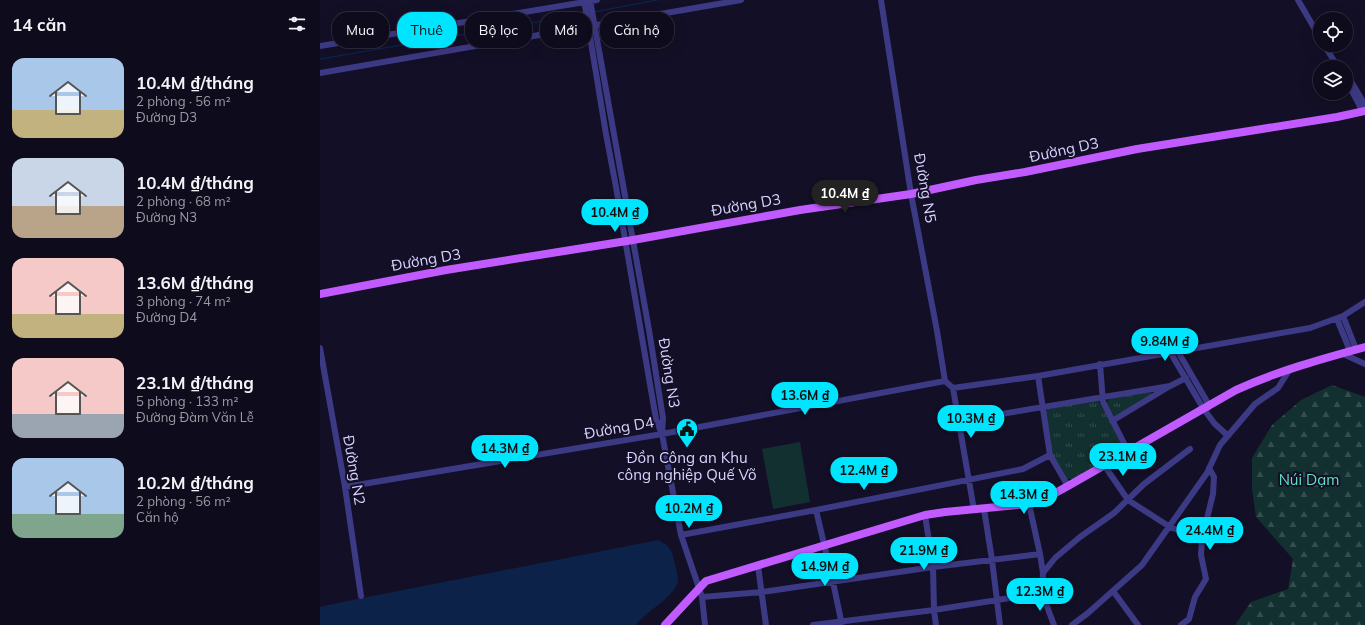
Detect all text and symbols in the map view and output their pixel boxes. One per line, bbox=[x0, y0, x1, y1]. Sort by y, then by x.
chip: Mua bbox=[332, 12, 389, 48]
chip: Thuê bbox=[397, 12, 457, 48]
chip: Bộ lọc bbox=[465, 12, 532, 48]
chip: Mới bbox=[540, 12, 592, 48]
chip: Căn hộ bbox=[600, 12, 674, 48]
map controls bbox=[1313, 12, 1353, 100]
button: locate bbox=[1313, 12, 1353, 52]
icon: filters bbox=[286, 13, 308, 35]
text: 14 căn bbox=[12, 14, 66, 35]
button: layers bbox=[1313, 60, 1353, 100]
text: 10.4M ₫/tháng bbox=[136, 72, 254, 93]
icon: home bbox=[44, 74, 92, 122]
text: 2 phòng · 56 m² bbox=[136, 93, 231, 109]
text: Đường D3 bbox=[136, 109, 197, 125]
street label: Đường D3 bbox=[1027, 133, 1100, 166]
street label: Đường N5 bbox=[910, 152, 941, 224]
text: 10.4M ₫/tháng bbox=[136, 172, 254, 193]
icon: home bbox=[44, 174, 92, 222]
pin: 10.4M ₫ bbox=[808, 180, 882, 214]
text: 10.4M ₫ bbox=[820, 185, 870, 201]
street label: Đường D3 bbox=[710, 189, 782, 220]
text: 2 phòng · 68 m² bbox=[136, 193, 231, 209]
pin: 10.4M ₫ bbox=[578, 199, 652, 233]
text: 10.4M ₫ bbox=[590, 204, 640, 220]
text: Đường N3 bbox=[136, 209, 197, 225]
street label: Đường D3 bbox=[390, 244, 462, 275]
text: 13.6M ₫/tháng bbox=[136, 272, 254, 293]
icon: home bbox=[44, 274, 92, 322]
text: 3 phòng · 74 m² bbox=[136, 293, 231, 309]
text: Đường D4 bbox=[136, 309, 197, 325]
pin: 9.84M ₫ bbox=[1128, 328, 1202, 362]
text: 9.84M ₫ bbox=[1140, 333, 1190, 349]
street label: Đường N3 bbox=[655, 337, 684, 409]
text: 23.1M ₫/tháng bbox=[136, 372, 254, 393]
icon: home bbox=[44, 374, 92, 422]
pin: 13.6M ₫ bbox=[768, 382, 842, 416]
text: 13.6M ₫ bbox=[780, 387, 830, 403]
text: 5 phòng · 133 m² bbox=[136, 393, 238, 409]
pin: 10.3M ₫ bbox=[934, 405, 1008, 439]
text: Đường Đàm Văn Lễ bbox=[136, 409, 254, 425]
text: 10.3M ₫ bbox=[946, 410, 996, 426]
street label: Đường D4 bbox=[583, 412, 655, 443]
public building icon: Đồn Công an Khu công nghiệp Quế Võ bbox=[674, 416, 700, 449]
street label: Đường N2 bbox=[339, 434, 370, 506]
pin: 14.3M ₫ bbox=[468, 435, 542, 469]
text: 14.3M ₫ bbox=[480, 440, 530, 456]
pin: 23.1M ₫ bbox=[1086, 443, 1160, 477]
place label: Đồn Công an Khu công nghiệp Quế Võ bbox=[617, 448, 757, 484]
text: 23.1M ₫ bbox=[1098, 448, 1148, 464]
pin: 12.4M ₫ bbox=[827, 457, 901, 491]
text: 12.4M ₫ bbox=[839, 462, 889, 478]
park label: Núi Dạm bbox=[1279, 470, 1339, 489]
text: 10.2M ₫/tháng bbox=[136, 472, 254, 493]
icon: home bbox=[44, 474, 92, 522]
pin: 14.3M ₫ bbox=[987, 481, 1061, 515]
text: 14.3M ₫ bbox=[999, 486, 1049, 502]
text: 2 phòng · 56 m² bbox=[136, 493, 231, 509]
pin: 10.2M ₫ bbox=[652, 495, 726, 529]
text: 10.2M ₫ bbox=[664, 500, 714, 516]
text: Căn hộ bbox=[136, 509, 179, 525]
pin: 24.4M ₫ bbox=[1173, 517, 1247, 551]
text: 24.4M ₫ bbox=[1185, 522, 1235, 538]
pin: 21.9M ₫ bbox=[887, 537, 961, 571]
text: 21.9M ₫ bbox=[899, 542, 949, 558]
pin: 14.9M ₫ bbox=[788, 553, 862, 587]
text: 14.9M ₫ bbox=[800, 558, 850, 574]
pin: 12.3M ₫ bbox=[1003, 578, 1077, 612]
text: 12.3M ₫ bbox=[1015, 583, 1065, 599]

